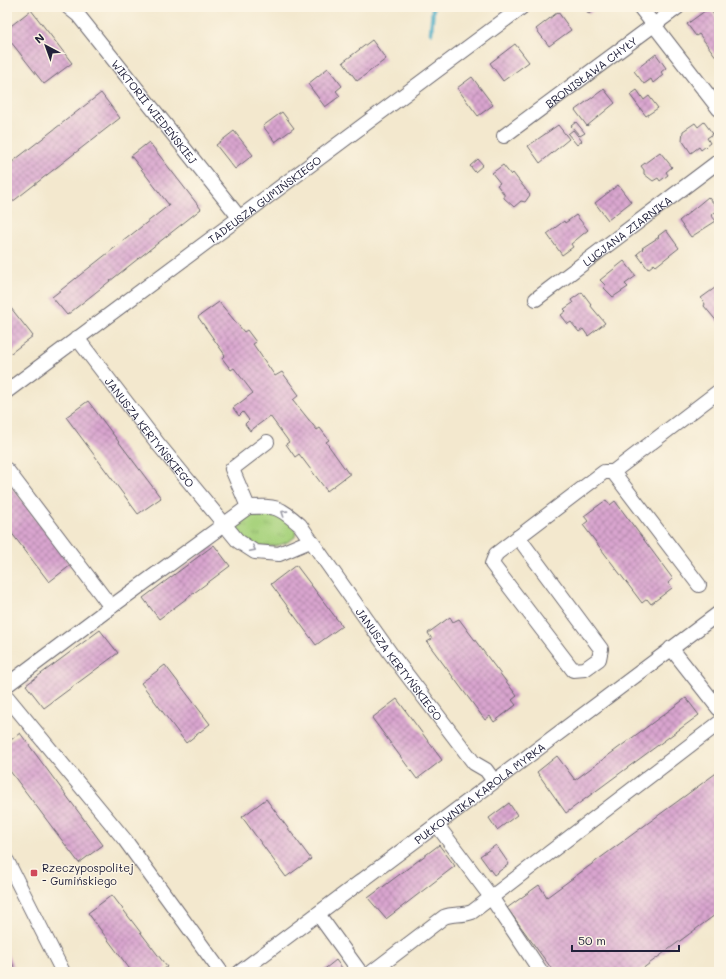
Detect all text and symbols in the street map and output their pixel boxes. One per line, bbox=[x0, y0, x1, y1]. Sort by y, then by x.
north arrow bbox=[26, 26, 66, 66]
text: N bbox=[31, 30, 47, 46]
street label: BRONISŁAWA CHYŁY bbox=[542, 33, 640, 111]
street label: WIKTORII WIEDEŃSKIEJ bbox=[109, 56, 201, 167]
street label: TADEUSZA GUMIŃSKIEGO bbox=[205, 152, 324, 246]
street label: LUCJANA ZIARNIKA bbox=[579, 192, 675, 269]
street label: JANUSZA KERTYŃSKIEGO bbox=[102, 374, 198, 490]
one-way arrow bbox=[282, 510, 289, 517]
one-way arrow bbox=[248, 544, 256, 552]
street label: JANUSZA KERTYŃSKIEGO bbox=[353, 605, 446, 723]
street label: PUŁKOWNIKA KAROLA MYRKA bbox=[411, 739, 548, 847]
place label: Rzeczypospolitej - Gumińskiego bbox=[42, 860, 134, 888]
marker: Rzeczypospolitej - Gumińskiego bbox=[29, 868, 39, 878]
scale bar bbox=[572, 927, 679, 953]
text: 50 m bbox=[578, 932, 606, 948]

